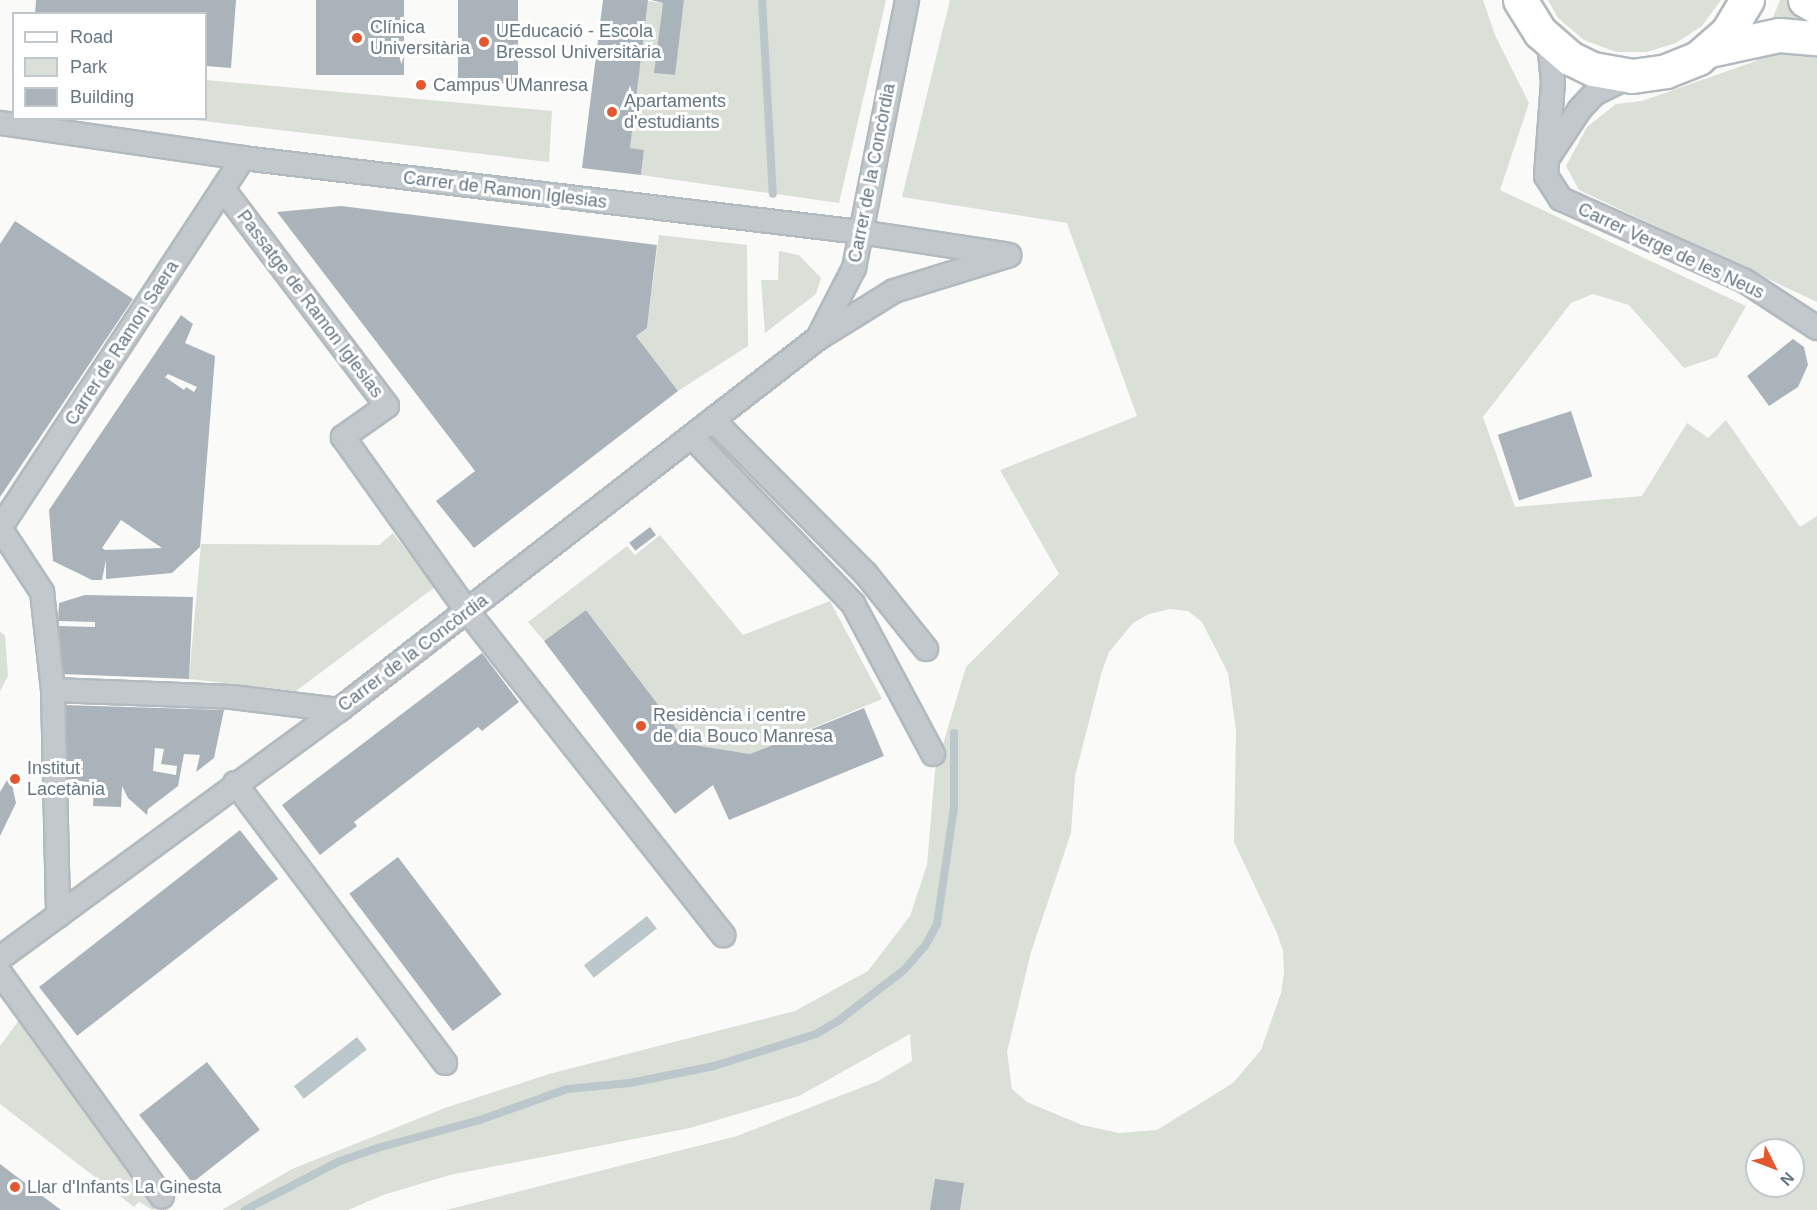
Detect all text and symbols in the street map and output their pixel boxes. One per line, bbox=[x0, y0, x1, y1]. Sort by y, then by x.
legend bbox=[12, 12, 207, 120]
place label: Clínica Universitària bbox=[370, 17, 470, 60]
place label: UEducació - Escola Bressol Universitària bbox=[496, 21, 661, 63]
text: Road bbox=[70, 27, 113, 47]
marker: Clínica Universitària bbox=[348, 29, 366, 47]
marker: UEducació - Escola Bressol Universitària bbox=[477, 35, 491, 49]
text: Park bbox=[70, 57, 107, 77]
place label: Campus UManresa bbox=[433, 74, 588, 96]
marker: Campus UManresa bbox=[414, 78, 428, 92]
street label: Carrer de la Concòrdia bbox=[844, 82, 900, 264]
text: Building bbox=[70, 87, 134, 107]
place label: Apartaments d'estudiants bbox=[624, 91, 726, 134]
marker: Apartaments d'estudiants bbox=[605, 105, 619, 119]
street label: Carrer de Ramon Iglesias bbox=[402, 167, 608, 213]
street label: Carrer Verge de les Neus bbox=[1574, 198, 1768, 304]
street label: Passatge de Ramon Iglesias bbox=[232, 206, 388, 402]
street label: Carrer de Ramon Saera bbox=[61, 257, 183, 429]
street label: Carrer de la Concòrdia bbox=[334, 590, 492, 716]
place label: Residència i centre de dia Bouco Manresa bbox=[653, 705, 833, 748]
marker: Residència i centre de dia Bouco Manresa bbox=[634, 719, 648, 733]
place label: Institut Lacetània bbox=[27, 758, 105, 800]
marker: Institut Lacetània bbox=[8, 772, 22, 786]
north arrow bbox=[1745, 1138, 1805, 1198]
text: N bbox=[1777, 1169, 1797, 1189]
place label: Llar d'Infants La Ginesta bbox=[27, 1176, 222, 1198]
marker: Llar d'Infants La Ginesta bbox=[8, 1180, 22, 1194]

